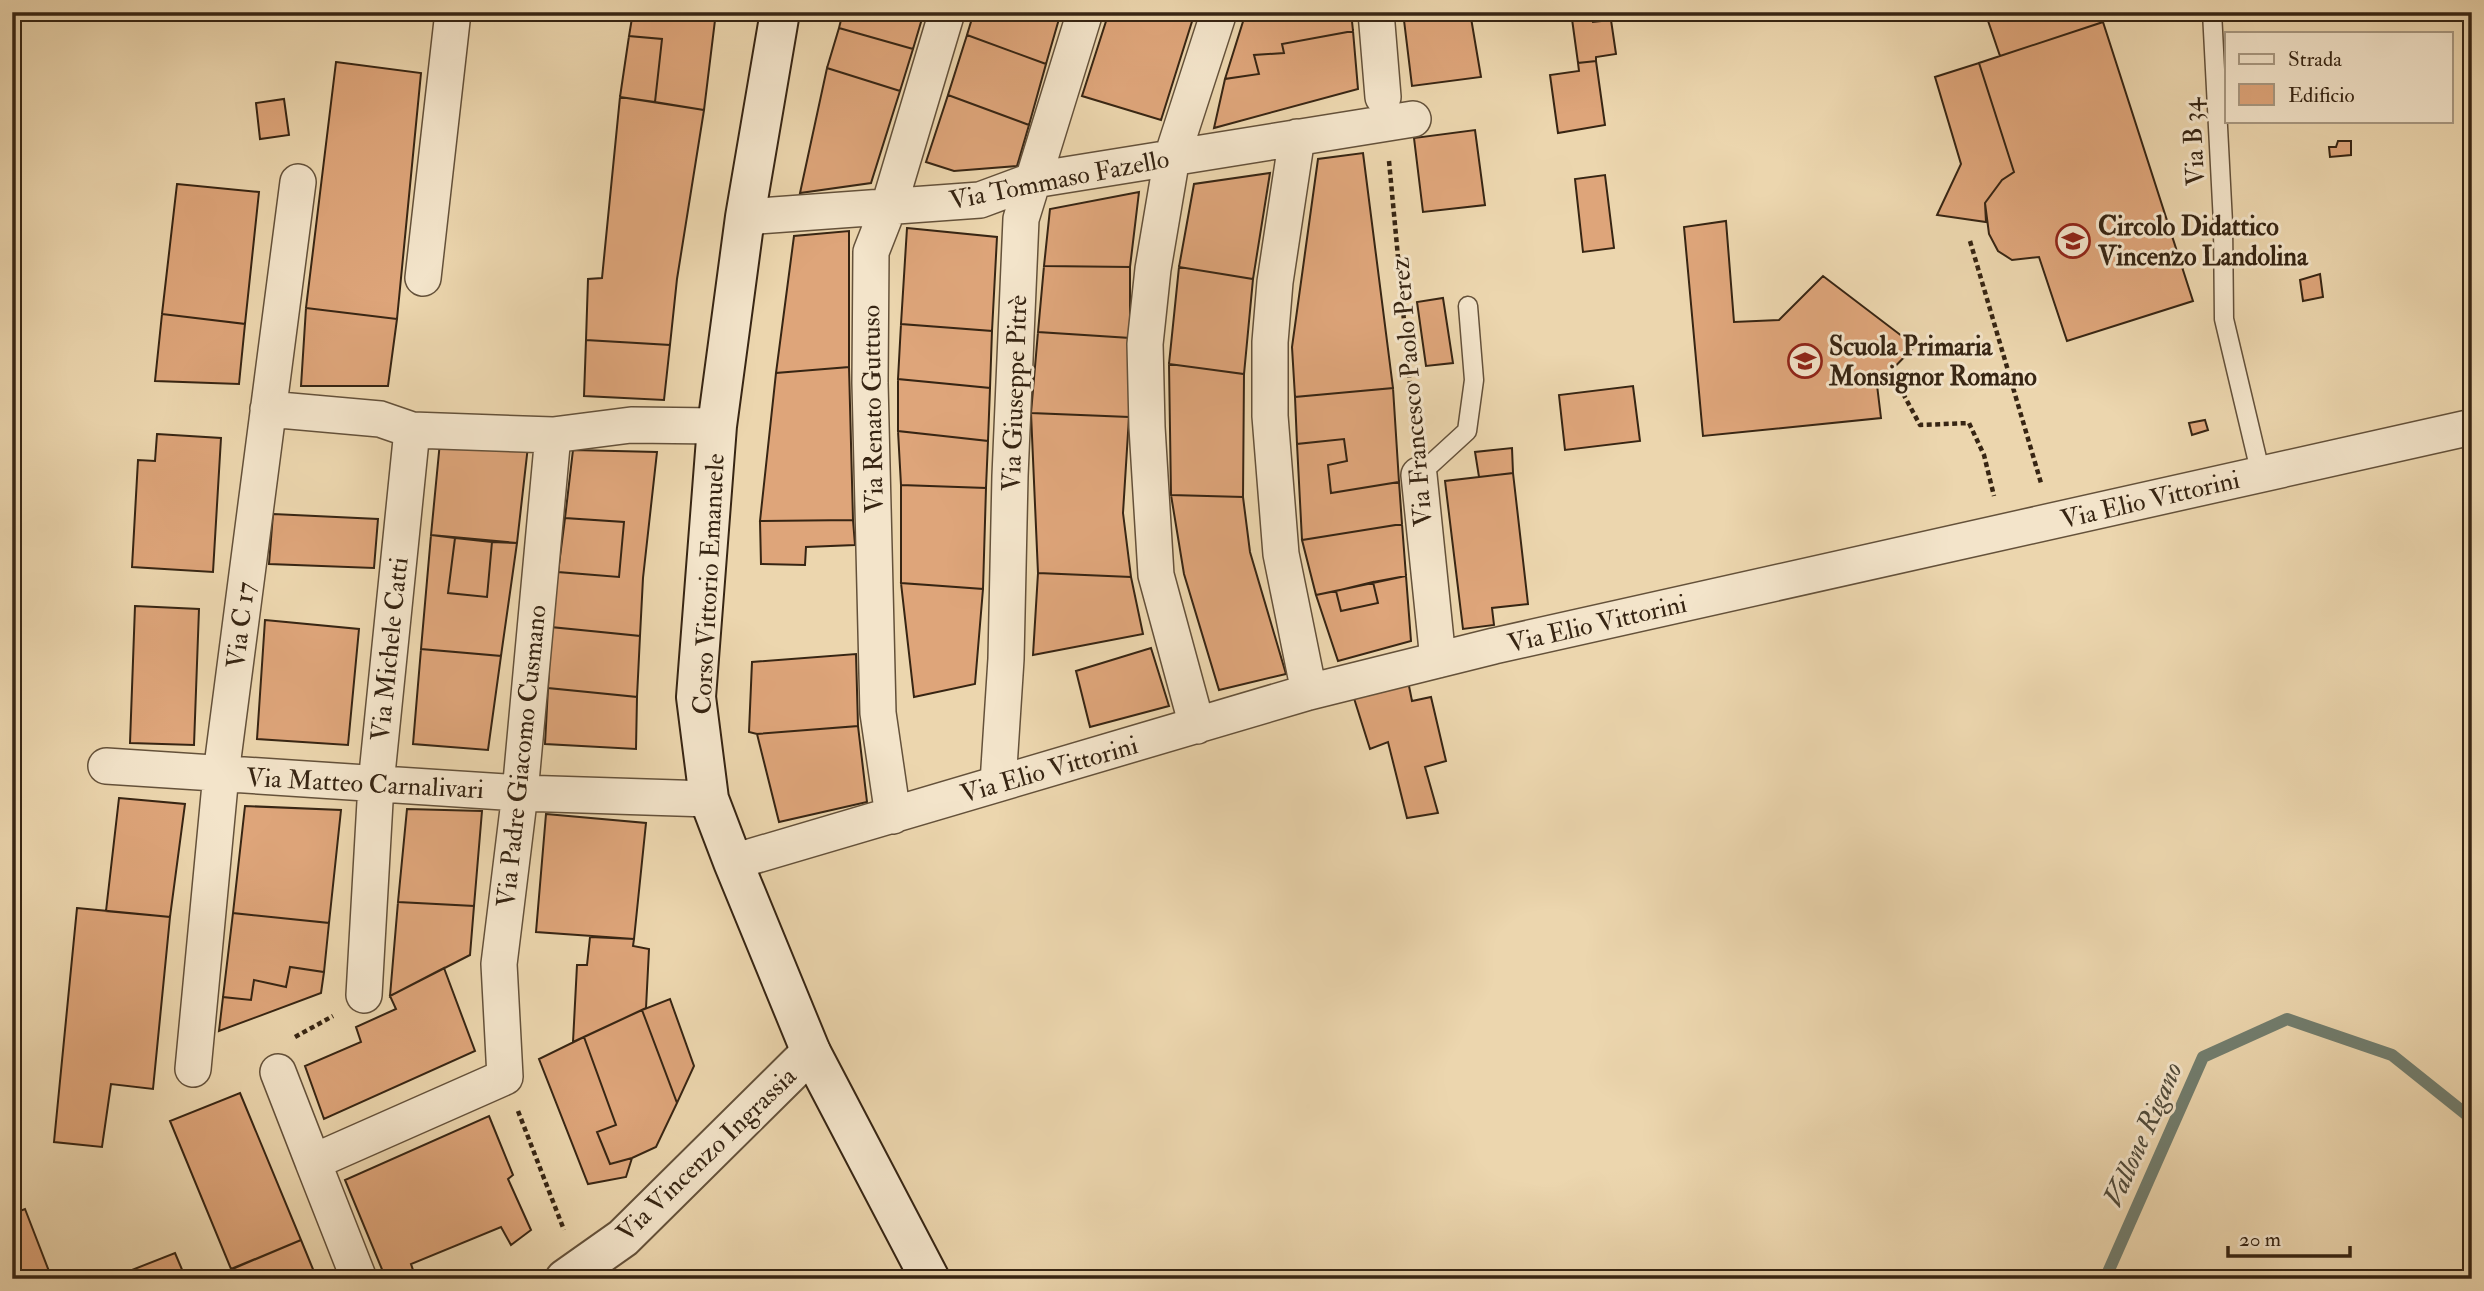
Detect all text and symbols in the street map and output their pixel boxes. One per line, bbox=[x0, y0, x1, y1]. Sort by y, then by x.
legend bbox=[2225, 32, 2452, 122]
text: Strada bbox=[2288, 46, 2342, 73]
text: Edificio bbox=[2288, 82, 2355, 109]
street label: Via B 34 bbox=[2176, 96, 2212, 187]
street label: Via Tommaso Fazello bbox=[947, 143, 1172, 217]
place label: Circolo Didattico Vincenzo Landolina bbox=[2097, 211, 2309, 273]
school or university icon: Circolo Didattico Vincenzo Landolina bbox=[2054, 222, 2092, 260]
street label: Via Francesco Paolo Perez bbox=[1384, 256, 1440, 528]
street label: Via Giuseppe Pitrè bbox=[996, 294, 1035, 492]
street label: Via Renato Guttuso bbox=[855, 305, 891, 513]
place label: Scuola Primaria Monsignor Romano bbox=[1828, 331, 2037, 394]
school or university icon: Scuola Primaria Monsignor Romano bbox=[1786, 342, 1824, 380]
street label: Corso Vittorio Emanuele bbox=[686, 453, 732, 715]
street label: Via Elio Vittorini bbox=[2058, 464, 2243, 536]
street label: Via Michele Catti bbox=[364, 556, 416, 743]
street label: Via C 17 bbox=[220, 580, 262, 670]
street label: Via Elio Vittorini bbox=[1505, 588, 1690, 660]
street label: Via Padre Giacomo Cusmano bbox=[490, 603, 554, 909]
street label: Via Elio Vittorini bbox=[957, 729, 1142, 811]
street label: Via Matteo Carnalivari bbox=[245, 762, 485, 806]
water label: Vallone Rigano bbox=[2096, 1057, 2191, 1213]
street label: Via Vincenzo Ingrassia bbox=[610, 1060, 804, 1249]
scale bar bbox=[2228, 1214, 2351, 1258]
text: 20 m bbox=[2239, 1226, 2281, 1253]

